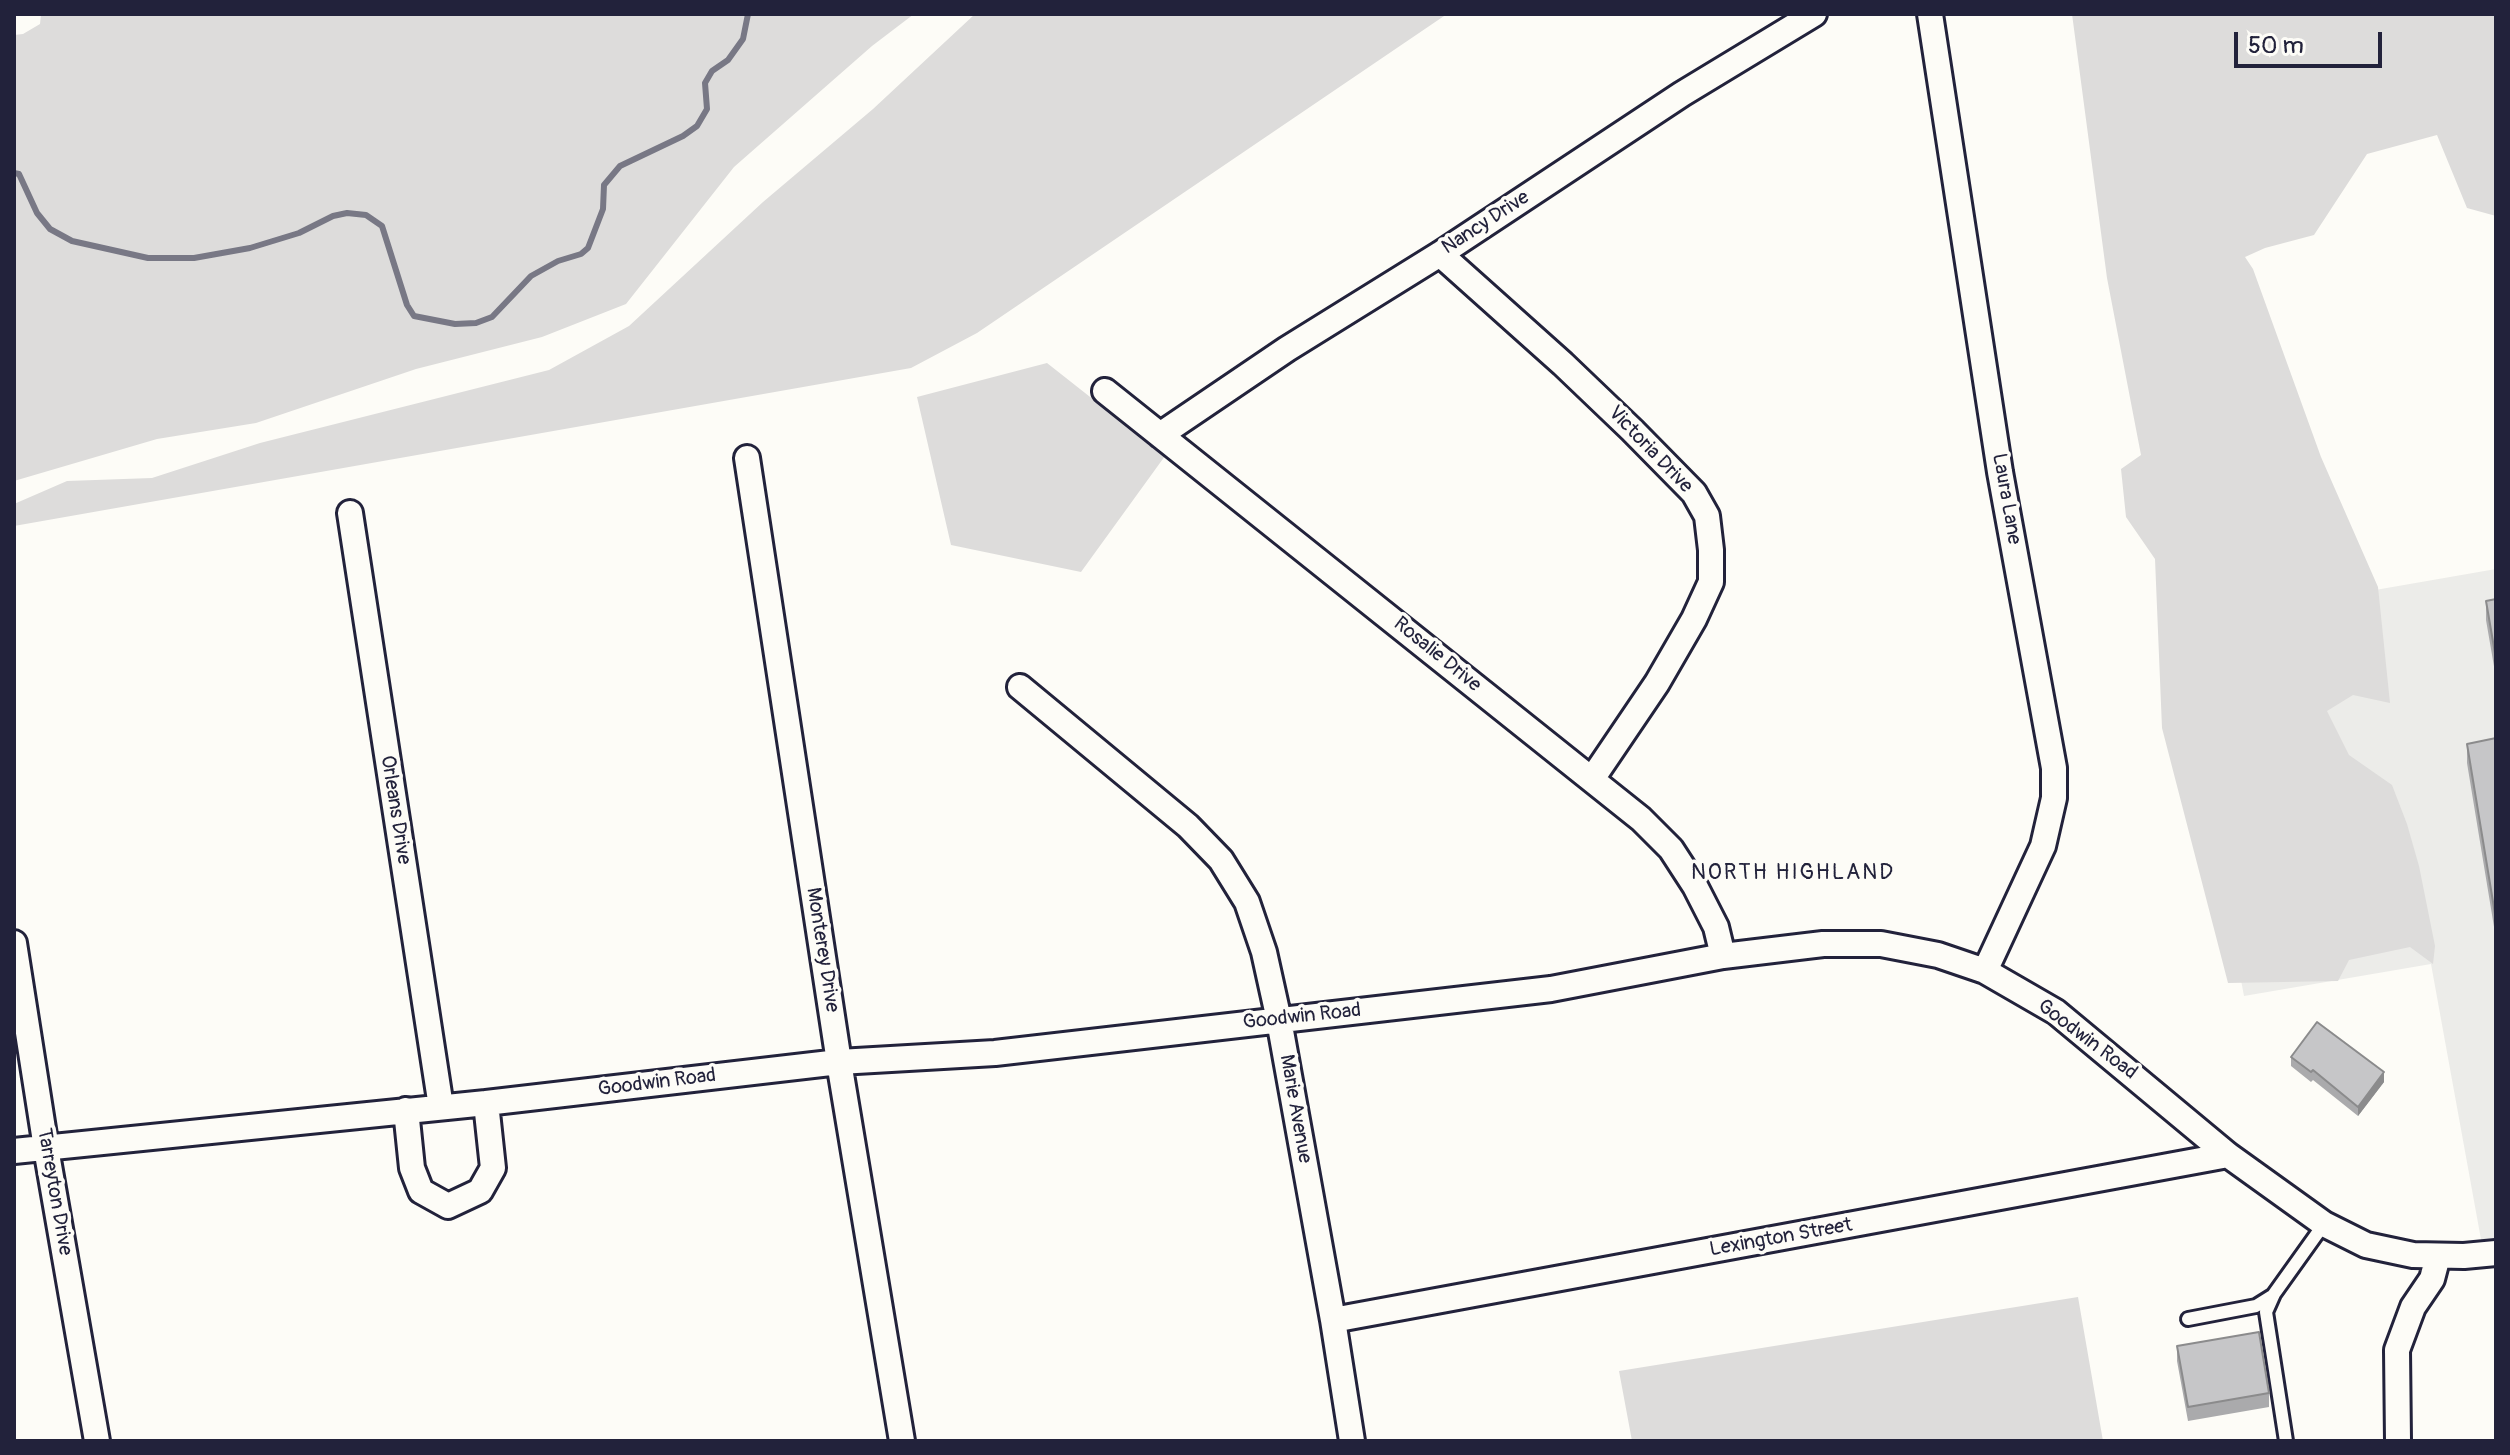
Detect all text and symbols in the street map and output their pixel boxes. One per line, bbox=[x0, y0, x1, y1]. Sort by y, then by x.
scale bar bbox=[2238, 16, 2386, 66]
text: 50 m bbox=[2248, 31, 2304, 60]
street label: Nancy Drive bbox=[1438, 186, 1534, 260]
street label: Victoria Drive bbox=[1603, 402, 1697, 498]
street label: Laura Lane bbox=[1986, 452, 2026, 546]
street label: Rosalie Drive bbox=[1388, 612, 1486, 698]
street label: Orleans Drive bbox=[375, 754, 415, 866]
district label: NORTH HIGHLAND bbox=[1691, 860, 1895, 886]
street label: Monterey Drive bbox=[800, 886, 844, 1014]
street label: Goodwin Road bbox=[2032, 995, 2142, 1085]
street label: Goodwin Road bbox=[1242, 999, 1362, 1035]
street label: Marie Avenue bbox=[1274, 1053, 1316, 1165]
street label: Goodwin Road bbox=[597, 1064, 717, 1102]
street label: Tarreyton Drive bbox=[31, 1127, 77, 1257]
street label: Lexington Street bbox=[1708, 1214, 1854, 1262]

